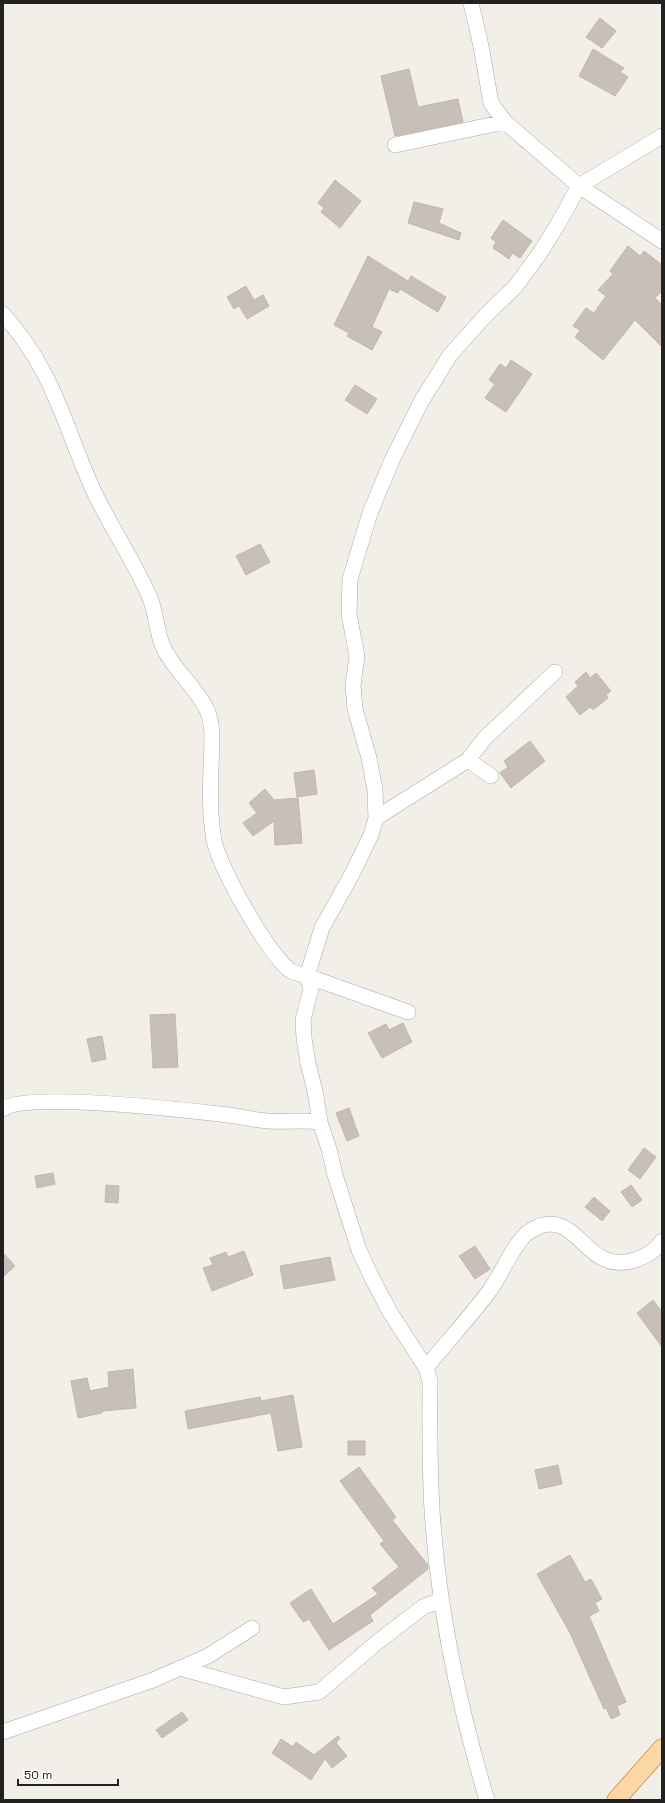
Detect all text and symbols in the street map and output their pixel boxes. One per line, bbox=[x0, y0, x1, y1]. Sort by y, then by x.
scale bar bbox=[18, 1761, 118, 1787]
text: 50 m bbox=[24, 1767, 52, 1783]

